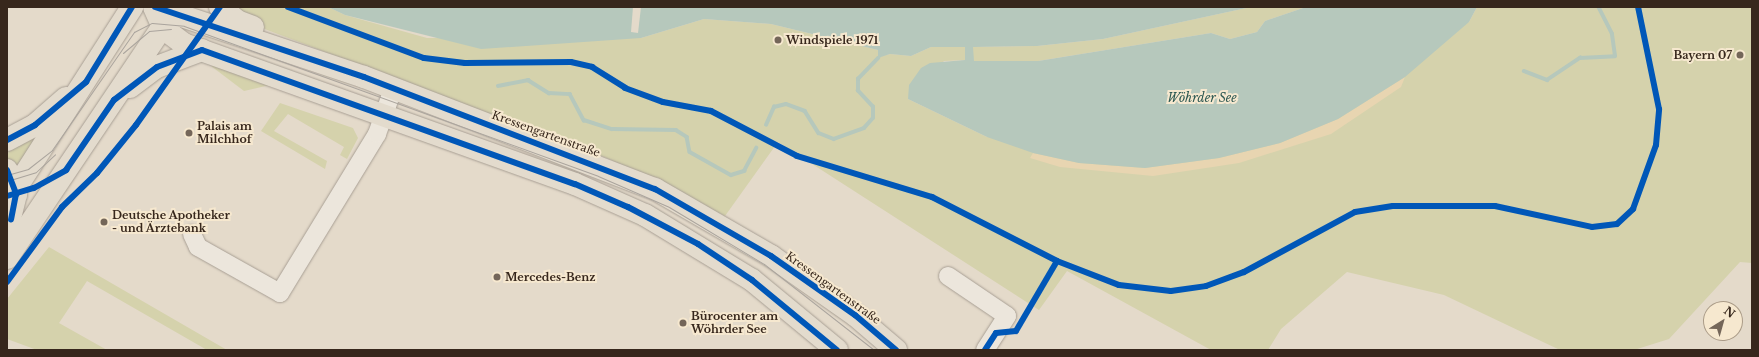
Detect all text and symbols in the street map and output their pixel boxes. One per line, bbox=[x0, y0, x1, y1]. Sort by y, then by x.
place label: Windspiele 1971 bbox=[786, 33, 878, 47]
marker: Windspiele 1971 bbox=[773, 35, 783, 45]
place label: Bayern 07 bbox=[1673, 48, 1732, 62]
marker: Bayern 07 bbox=[1735, 50, 1745, 60]
water label: Wöhrder See bbox=[1167, 91, 1237, 105]
street label: Kressengartenstraße bbox=[490, 108, 602, 160]
place label: Palais am Milchhof bbox=[197, 120, 252, 146]
marker: Palais am Milchhof bbox=[184, 128, 194, 138]
place label: Deutsche Apotheker - und Ärztebank bbox=[112, 209, 230, 235]
marker: Deutsche Apotheker - und Ärztebank bbox=[99, 217, 109, 227]
street label: Kressengartenstraße bbox=[783, 249, 883, 327]
place label: Mercedes-Benz bbox=[505, 270, 595, 284]
marker: Mercedes-Benz bbox=[492, 272, 502, 282]
north arrow bbox=[1703, 301, 1743, 341]
text: N bbox=[1721, 304, 1738, 321]
place label: Bürocenter am Wöhrder See bbox=[691, 310, 778, 336]
marker: Bürocenter am Wöhrder See bbox=[678, 318, 688, 328]

